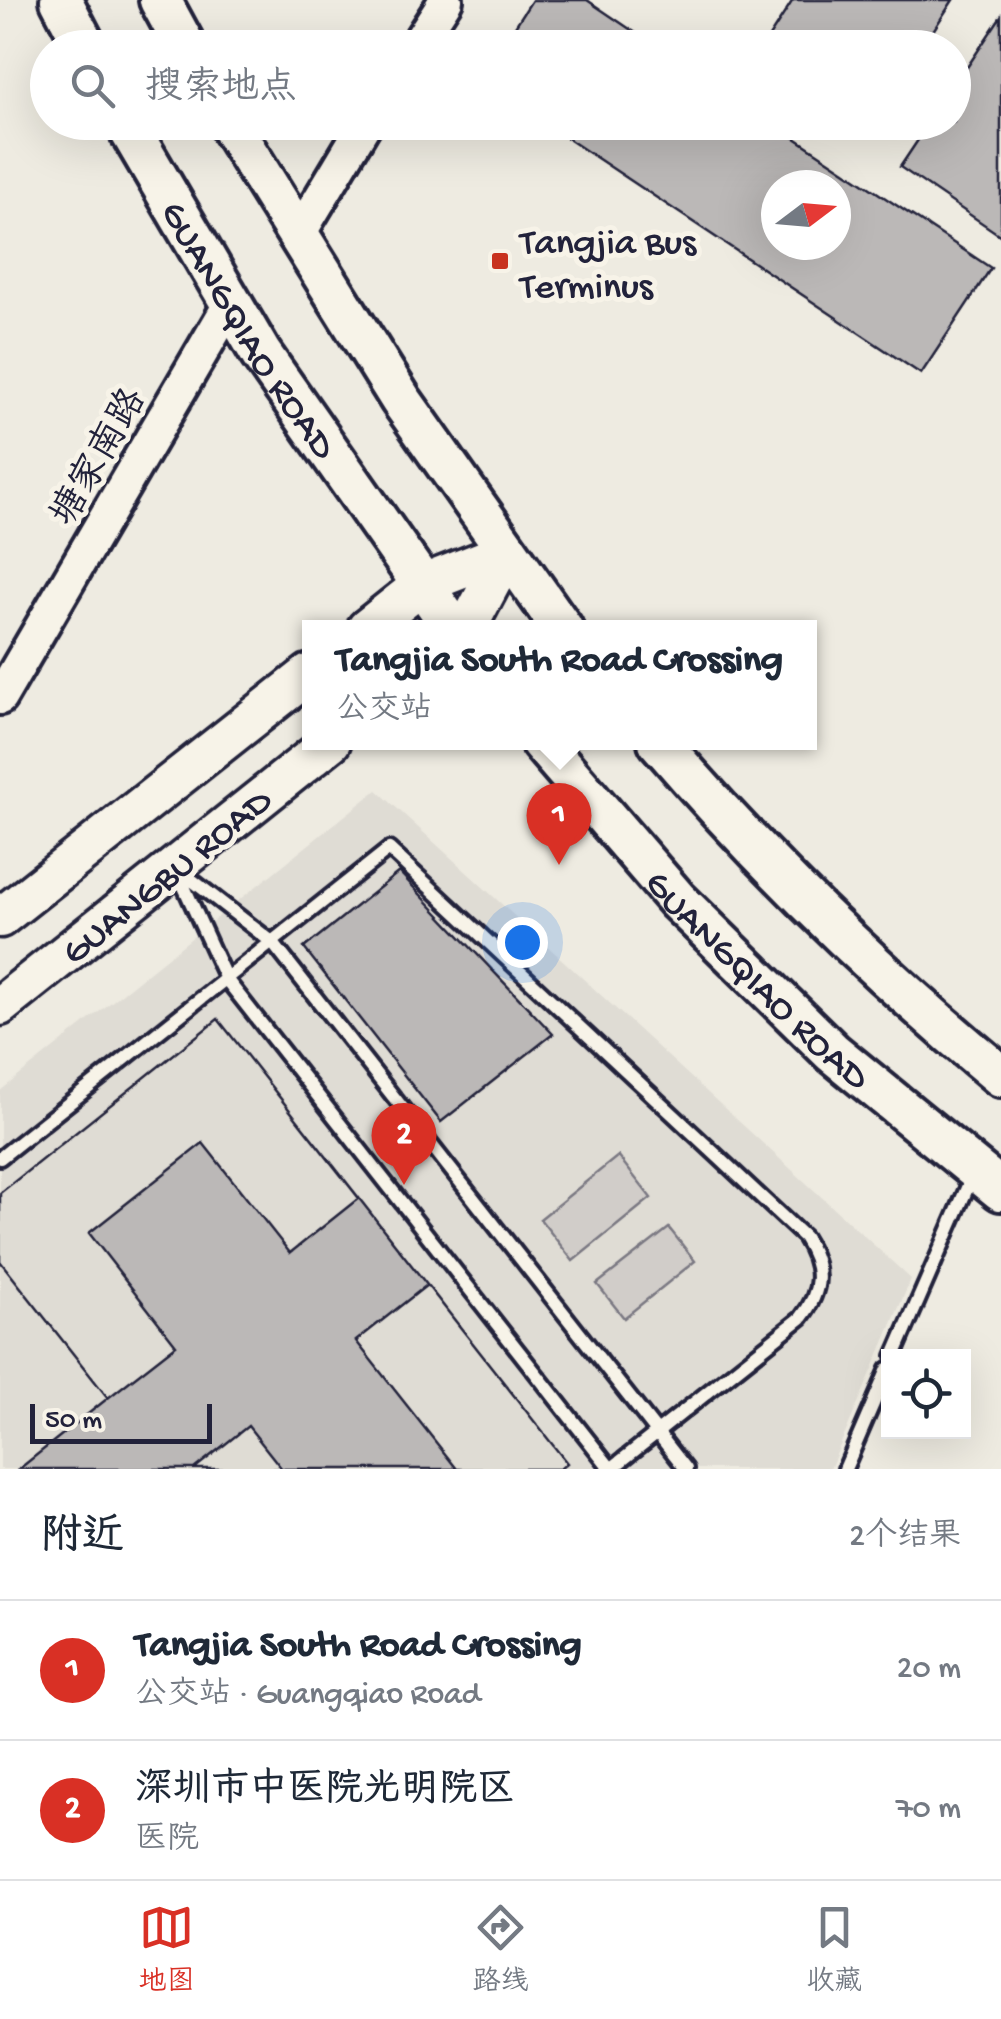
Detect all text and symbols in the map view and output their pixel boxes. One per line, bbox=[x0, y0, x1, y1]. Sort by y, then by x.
search box bbox=[30, 30, 971, 140]
icon: search bbox=[65, 58, 120, 113]
text: 搜索地点 bbox=[145, 68, 297, 112]
north arrow bbox=[761, 170, 851, 260]
street label: GUANGQIAO ROAD bbox=[148, 195, 344, 469]
place label: Tangjia Bus Terminus bbox=[518, 223, 697, 311]
marker: Tangjia Bus Terminus bbox=[489, 250, 511, 272]
street label: 塘家南路 bbox=[42, 381, 158, 536]
popup bbox=[302, 620, 817, 750]
text: Tangjia South Road Crossing bbox=[336, 640, 783, 684]
text: 公交站 bbox=[336, 692, 432, 730]
street label: GUANGBU ROAD bbox=[55, 780, 283, 977]
pin: 1 bbox=[526, 782, 592, 865]
street label: GUANGQIAO ROAD bbox=[633, 863, 877, 1102]
your location bbox=[497, 917, 548, 968]
pin: 2 bbox=[372, 1102, 436, 1185]
map controls bbox=[881, 1349, 971, 1439]
button: locate bbox=[881, 1349, 971, 1439]
scale bar bbox=[30, 1399, 212, 1444]
text: 50 m bbox=[45, 1405, 102, 1438]
text: 附近 bbox=[40, 1515, 124, 1564]
text: 2个结果 bbox=[849, 1519, 961, 1557]
text: Tangjia South Road Crossing bbox=[135, 1625, 582, 1669]
text: 1 bbox=[66, 1651, 79, 1689]
text: 20 m bbox=[897, 1651, 961, 1689]
text: 公交站 · Guangqiao Road bbox=[135, 1677, 481, 1715]
text: 深圳市中医院光明院区 bbox=[135, 1770, 515, 1814]
text: 2 bbox=[65, 1791, 80, 1829]
text: 70 m bbox=[896, 1791, 961, 1829]
text: 医院 bbox=[135, 1822, 199, 1860]
tab: 地图 bbox=[139, 1900, 195, 2000]
tab: 路线 bbox=[472, 1900, 528, 2000]
tab: 收藏 bbox=[806, 1900, 862, 2000]

